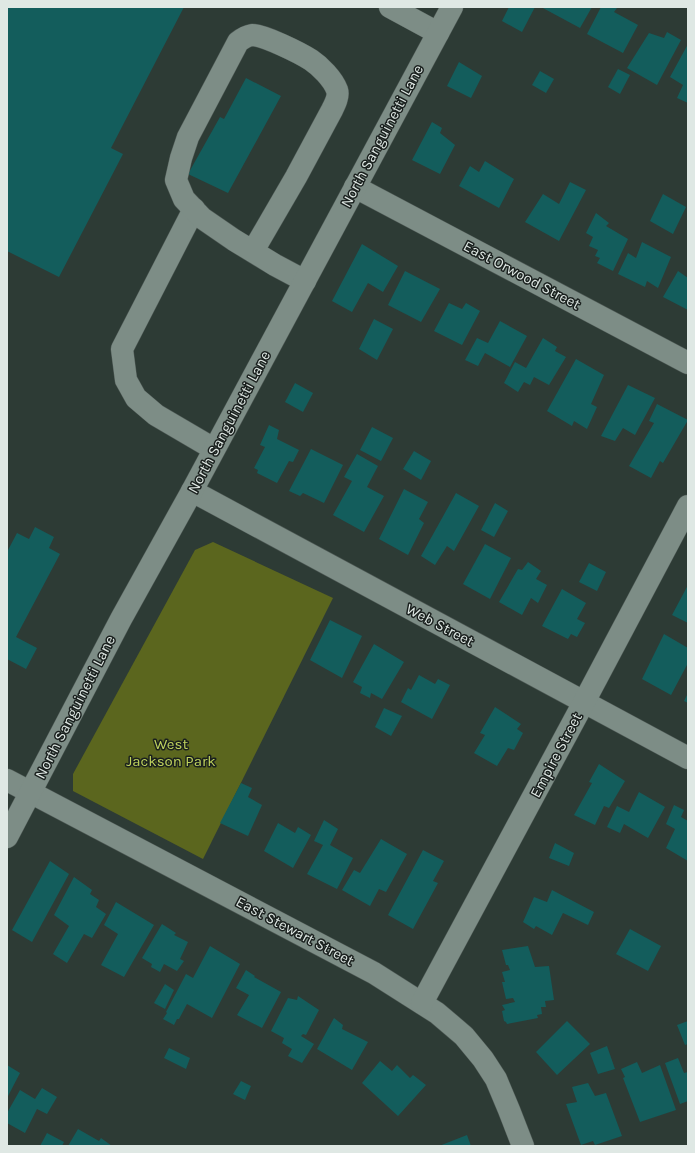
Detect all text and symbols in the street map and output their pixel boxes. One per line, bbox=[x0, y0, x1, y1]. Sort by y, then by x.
street label: North Sanguinetti Lane bbox=[337, 62, 427, 210]
street label: East Orwood Street bbox=[460, 237, 584, 314]
street label: North Sanguinetti Lane bbox=[184, 348, 274, 496]
street label: Web Street bbox=[403, 600, 477, 651]
street label: North Sanguinetti Lane bbox=[31, 632, 119, 782]
street label: Empire Street bbox=[526, 709, 586, 801]
park label: West Jackson Park bbox=[126, 735, 216, 770]
street label: East Stewart Street bbox=[233, 892, 357, 970]

